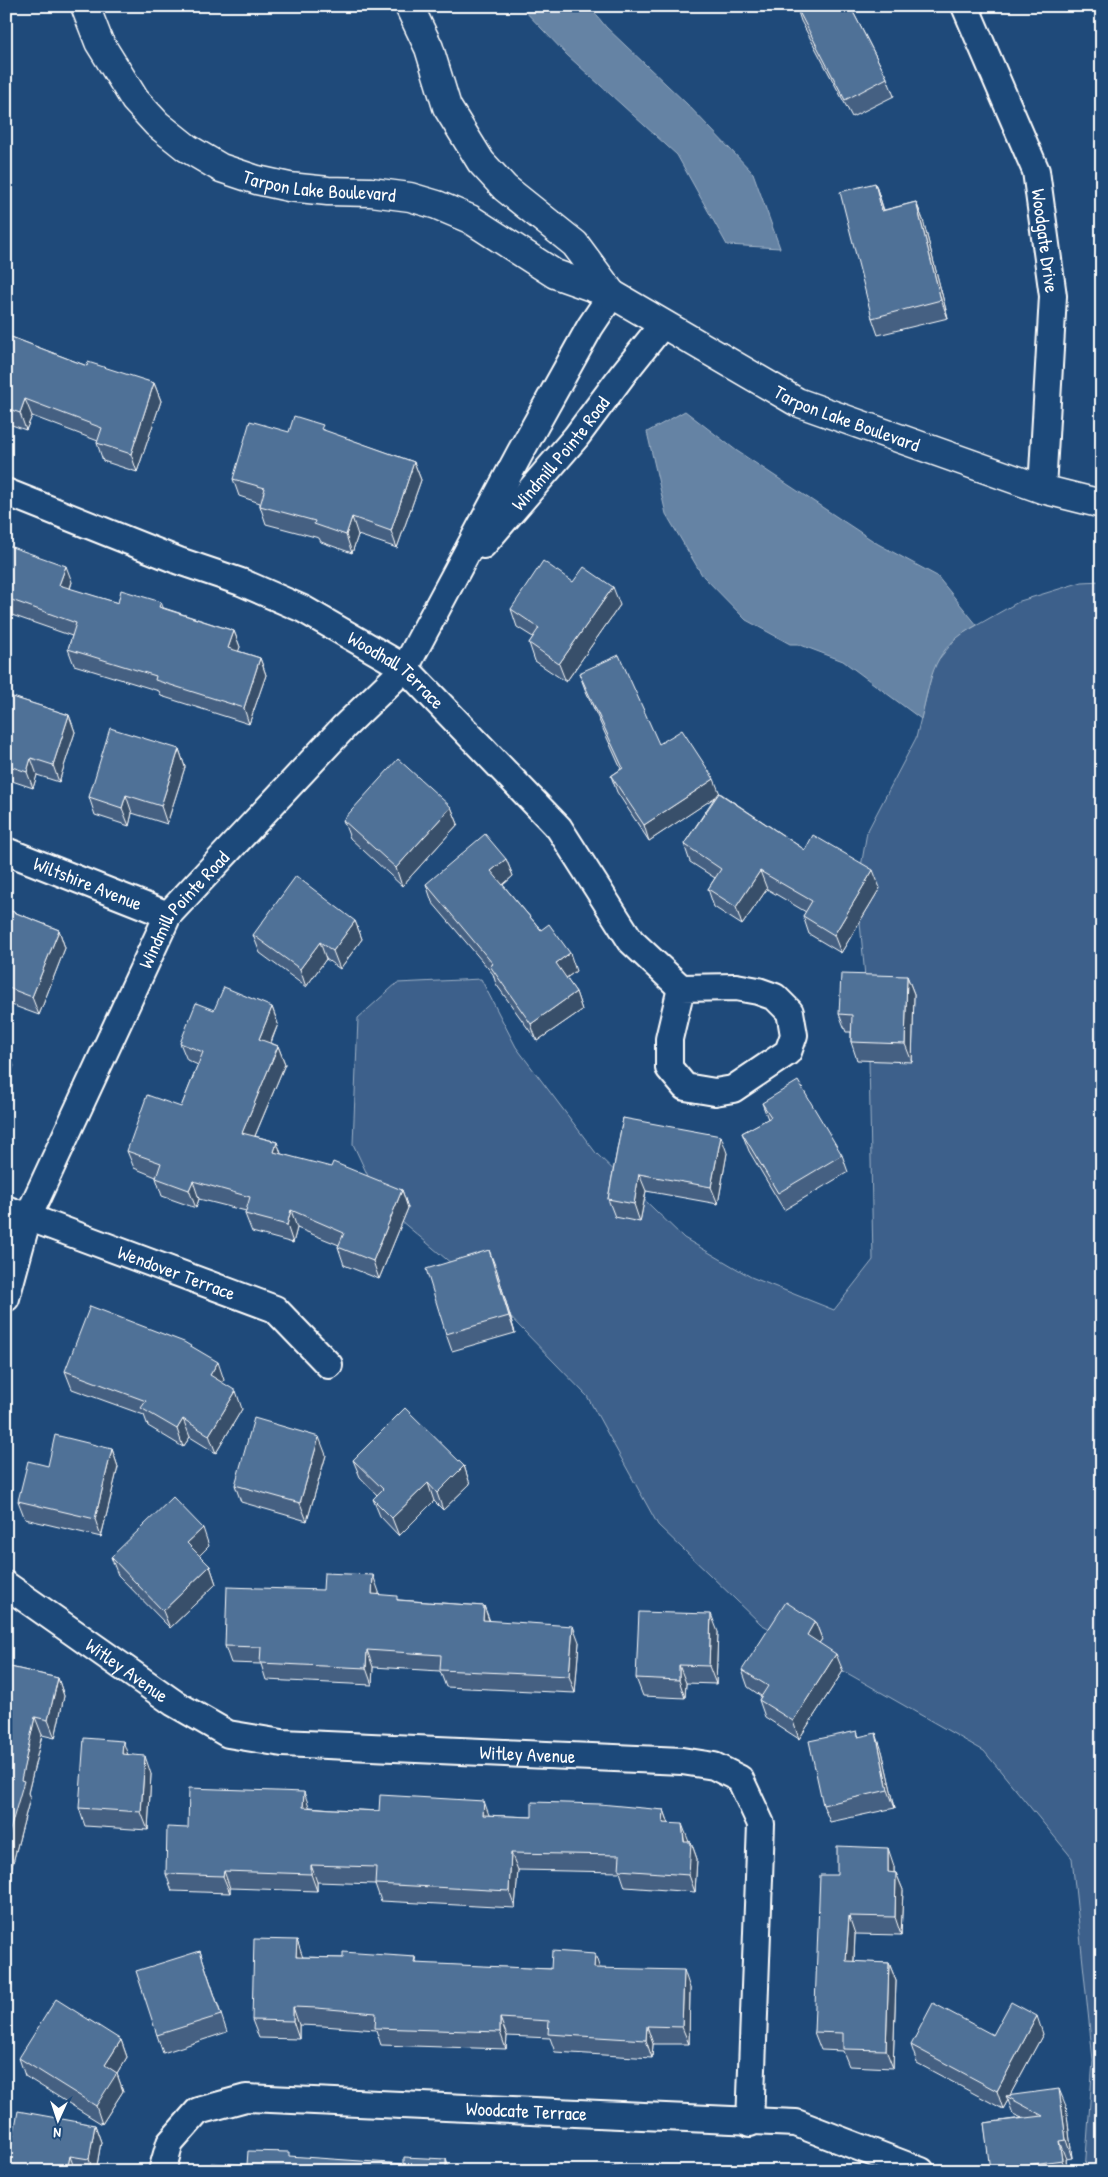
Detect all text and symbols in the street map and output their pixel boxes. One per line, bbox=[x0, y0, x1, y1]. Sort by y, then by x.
street label: Tarpon Lake Boulevard bbox=[239, 163, 398, 208]
street label: Woodgate Drive bbox=[1026, 187, 1065, 295]
street label: Tarpon Lake Boulevard bbox=[769, 378, 924, 458]
street label: Windmill Pointe Road bbox=[505, 390, 615, 516]
street label: Woodhall Terrace bbox=[343, 625, 451, 715]
street label: Windmill Pointe Road bbox=[132, 845, 235, 973]
street label: Wiltshire Avenue bbox=[30, 850, 146, 917]
street label: Wendover Terrace bbox=[114, 1239, 239, 1306]
street label: Witley Avenue bbox=[80, 1632, 174, 1708]
street label: Witley Avenue bbox=[479, 1739, 576, 1769]
north arrow bbox=[32, 2094, 82, 2144]
street label: Woodcate Terrace bbox=[465, 2095, 588, 2127]
text: N bbox=[53, 2124, 62, 2143]

